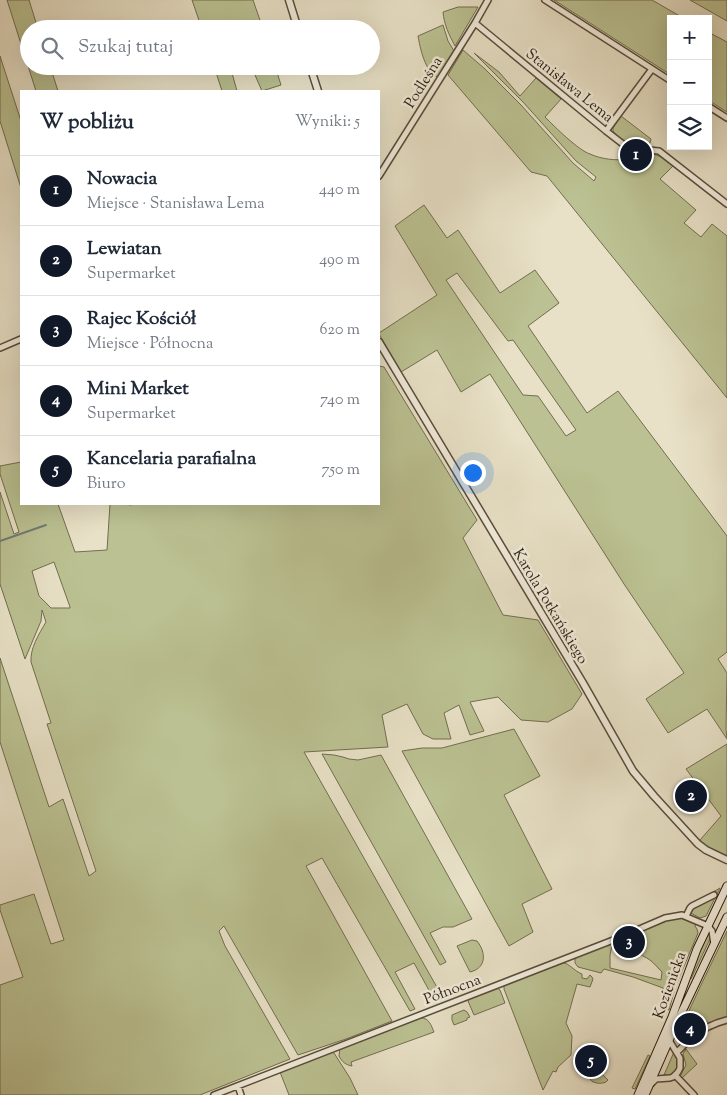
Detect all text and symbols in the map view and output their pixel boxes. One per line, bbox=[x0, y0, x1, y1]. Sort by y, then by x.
map controls bbox=[667, 15, 712, 150]
button: + bbox=[667, 15, 712, 60]
search box bbox=[20, 20, 380, 75]
icon: search bbox=[38, 34, 66, 62]
text: Szukaj tutaj bbox=[78, 34, 173, 61]
street label: Stanisława Lema bbox=[521, 44, 618, 128]
street label: Podleśna bbox=[400, 53, 448, 113]
button: − bbox=[667, 60, 712, 105]
button: layers bbox=[667, 105, 712, 150]
text: W pobliżu bbox=[40, 108, 134, 138]
text: Wyniki: 5 bbox=[295, 111, 360, 134]
pin: 1 bbox=[620, 136, 652, 174]
text: Nowacia bbox=[87, 166, 157, 193]
text: 1 bbox=[53, 179, 59, 202]
text: 440 m bbox=[319, 179, 360, 202]
text: Miejsce · Stanisława Lema bbox=[87, 193, 265, 216]
text: Lewiatan bbox=[87, 236, 162, 263]
text: 2 bbox=[52, 249, 60, 272]
text: 490 m bbox=[319, 249, 360, 272]
text: Supermarket bbox=[87, 263, 176, 286]
text: Rajec Kościół bbox=[87, 306, 196, 333]
text: 3 bbox=[53, 319, 59, 342]
text: 620 m bbox=[320, 319, 360, 342]
text: Miejsce · Północna bbox=[87, 333, 213, 356]
text: Mini Market bbox=[87, 376, 189, 403]
text: 4 bbox=[52, 389, 60, 412]
text: 740 m bbox=[320, 389, 360, 412]
text: Supermarket bbox=[87, 403, 176, 426]
text: Kancelaria parafialna bbox=[87, 446, 256, 473]
text: 5 bbox=[53, 459, 59, 482]
text: 750 m bbox=[321, 459, 360, 482]
your location bbox=[460, 460, 486, 486]
text: Biuro bbox=[87, 473, 126, 496]
street label: Karola Potkańskiego bbox=[507, 545, 593, 668]
pin: 2 bbox=[675, 777, 707, 815]
pin: 3 bbox=[613, 923, 645, 961]
street label: Kozienicka bbox=[649, 949, 692, 1022]
street label: Północna bbox=[421, 970, 484, 1011]
pin: 4 bbox=[674, 1010, 706, 1048]
pin: 5 bbox=[575, 1042, 607, 1080]

